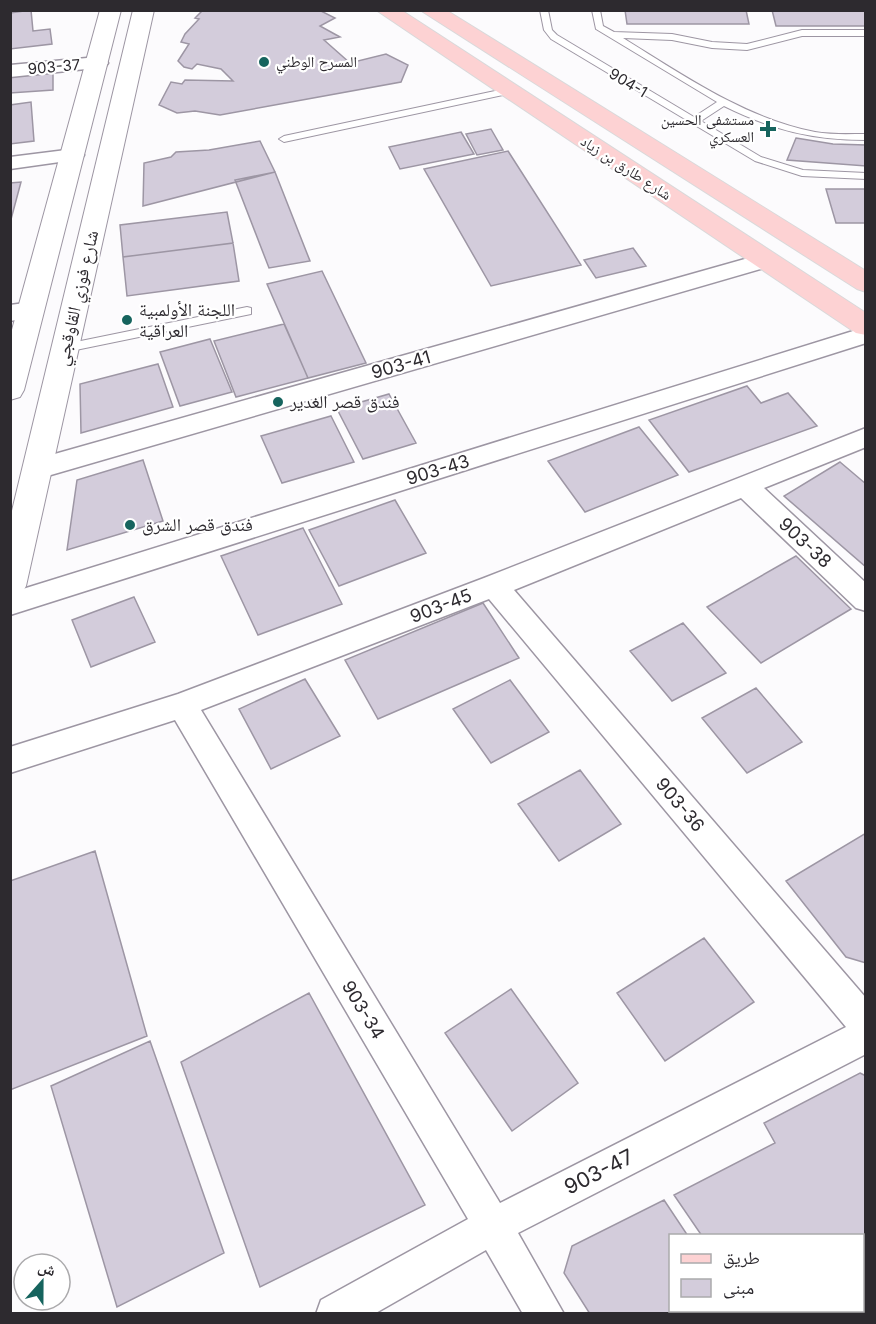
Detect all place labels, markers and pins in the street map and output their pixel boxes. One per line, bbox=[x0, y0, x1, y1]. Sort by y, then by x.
place label: المسرح الوطني bbox=[276, 52, 357, 74]
marker: المسرح الوطني bbox=[257, 55, 271, 69]
place label: مستشفى الحسين العسكري bbox=[661, 110, 754, 149]
marker: مستشفى الحسين العسكري bbox=[759, 120, 777, 138]
place label: اللجنة الأولمبية العراقية bbox=[139, 299, 235, 341]
marker: اللجنة الأولمبية العراقية bbox=[120, 313, 134, 327]
place label: فندق قصر الغدير bbox=[289, 391, 399, 413]
marker: فندق قصر الغدير bbox=[271, 395, 285, 409]
place label: فندق قصر الشرق bbox=[142, 514, 253, 536]
marker: فندق قصر الشرق bbox=[123, 518, 137, 532]

